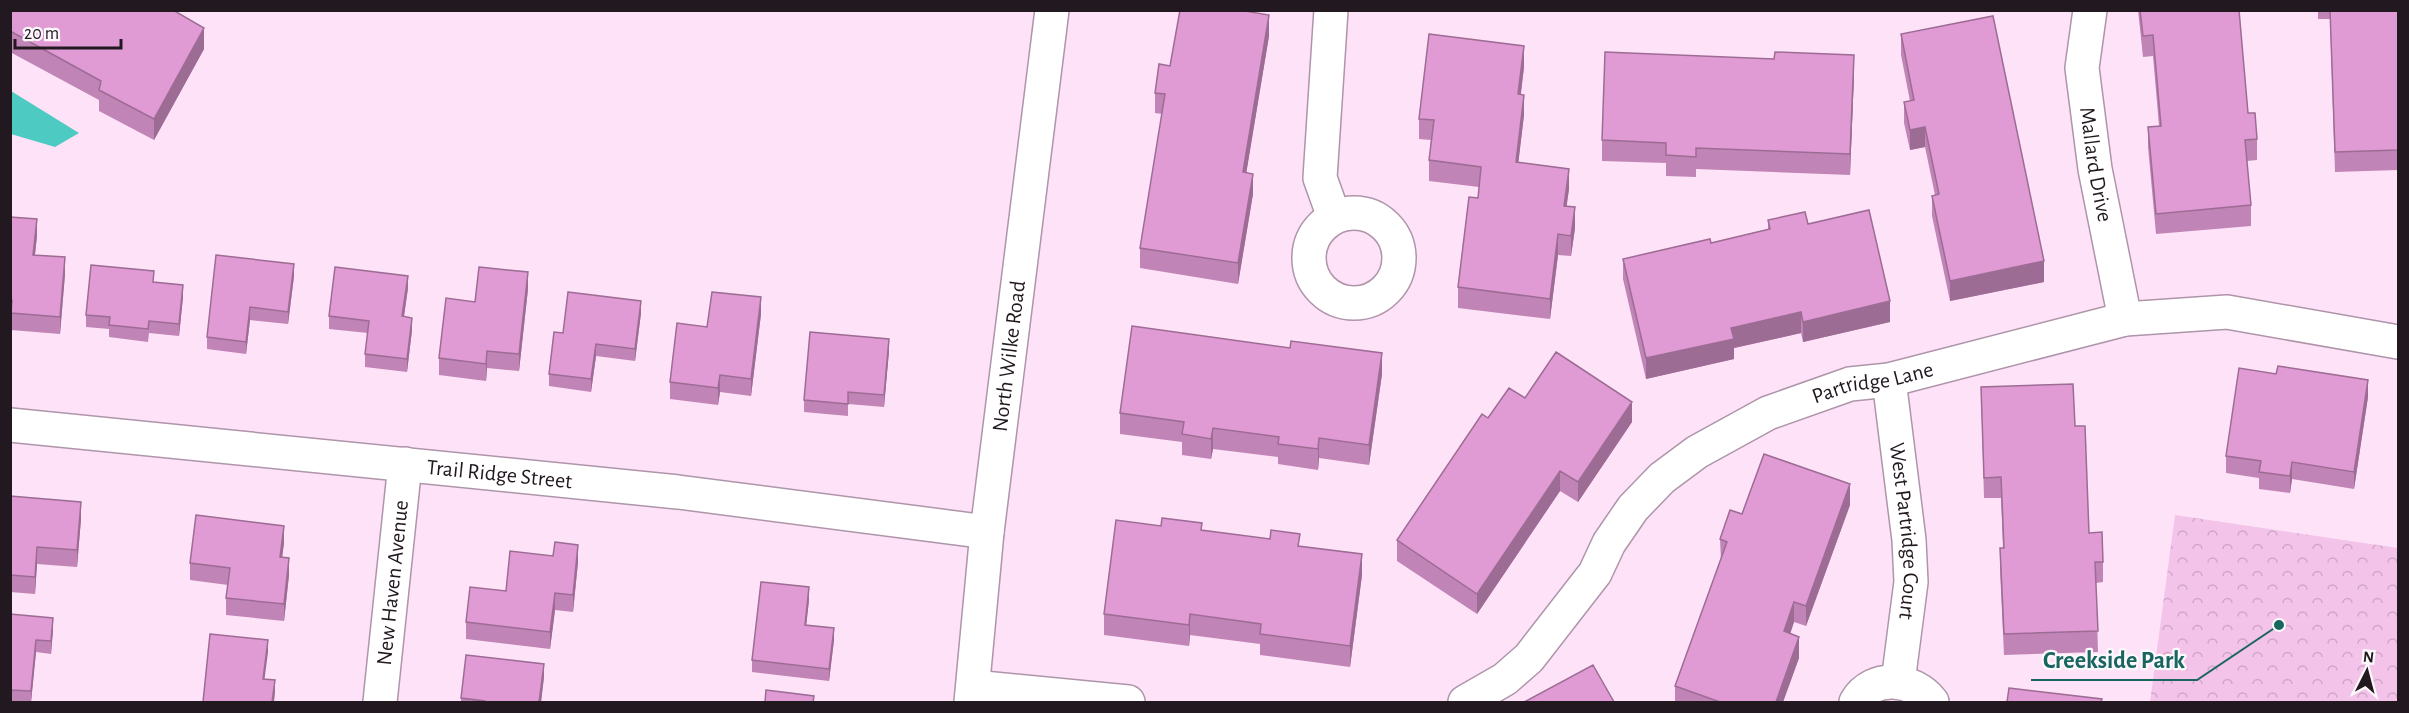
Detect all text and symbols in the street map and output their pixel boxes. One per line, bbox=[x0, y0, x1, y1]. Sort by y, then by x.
scale bar bbox=[15, 12, 122, 50]
text: 20 m bbox=[24, 25, 59, 43]
street label: Mallard Drive bbox=[2076, 106, 2116, 224]
street label: North Wilke Road bbox=[989, 279, 1029, 433]
street label: Partridge Lane bbox=[1809, 358, 1936, 408]
street label: West Partridge Court bbox=[1886, 441, 1922, 621]
street label: Trail Ridge Street bbox=[426, 456, 573, 492]
street label: New Haven Avenue bbox=[373, 499, 412, 666]
callout: Creekside Park bbox=[2031, 638, 2197, 680]
north arrow bbox=[2337, 641, 2397, 701]
text: Creekside Park bbox=[2043, 649, 2185, 673]
text: N bbox=[2362, 649, 2375, 666]

